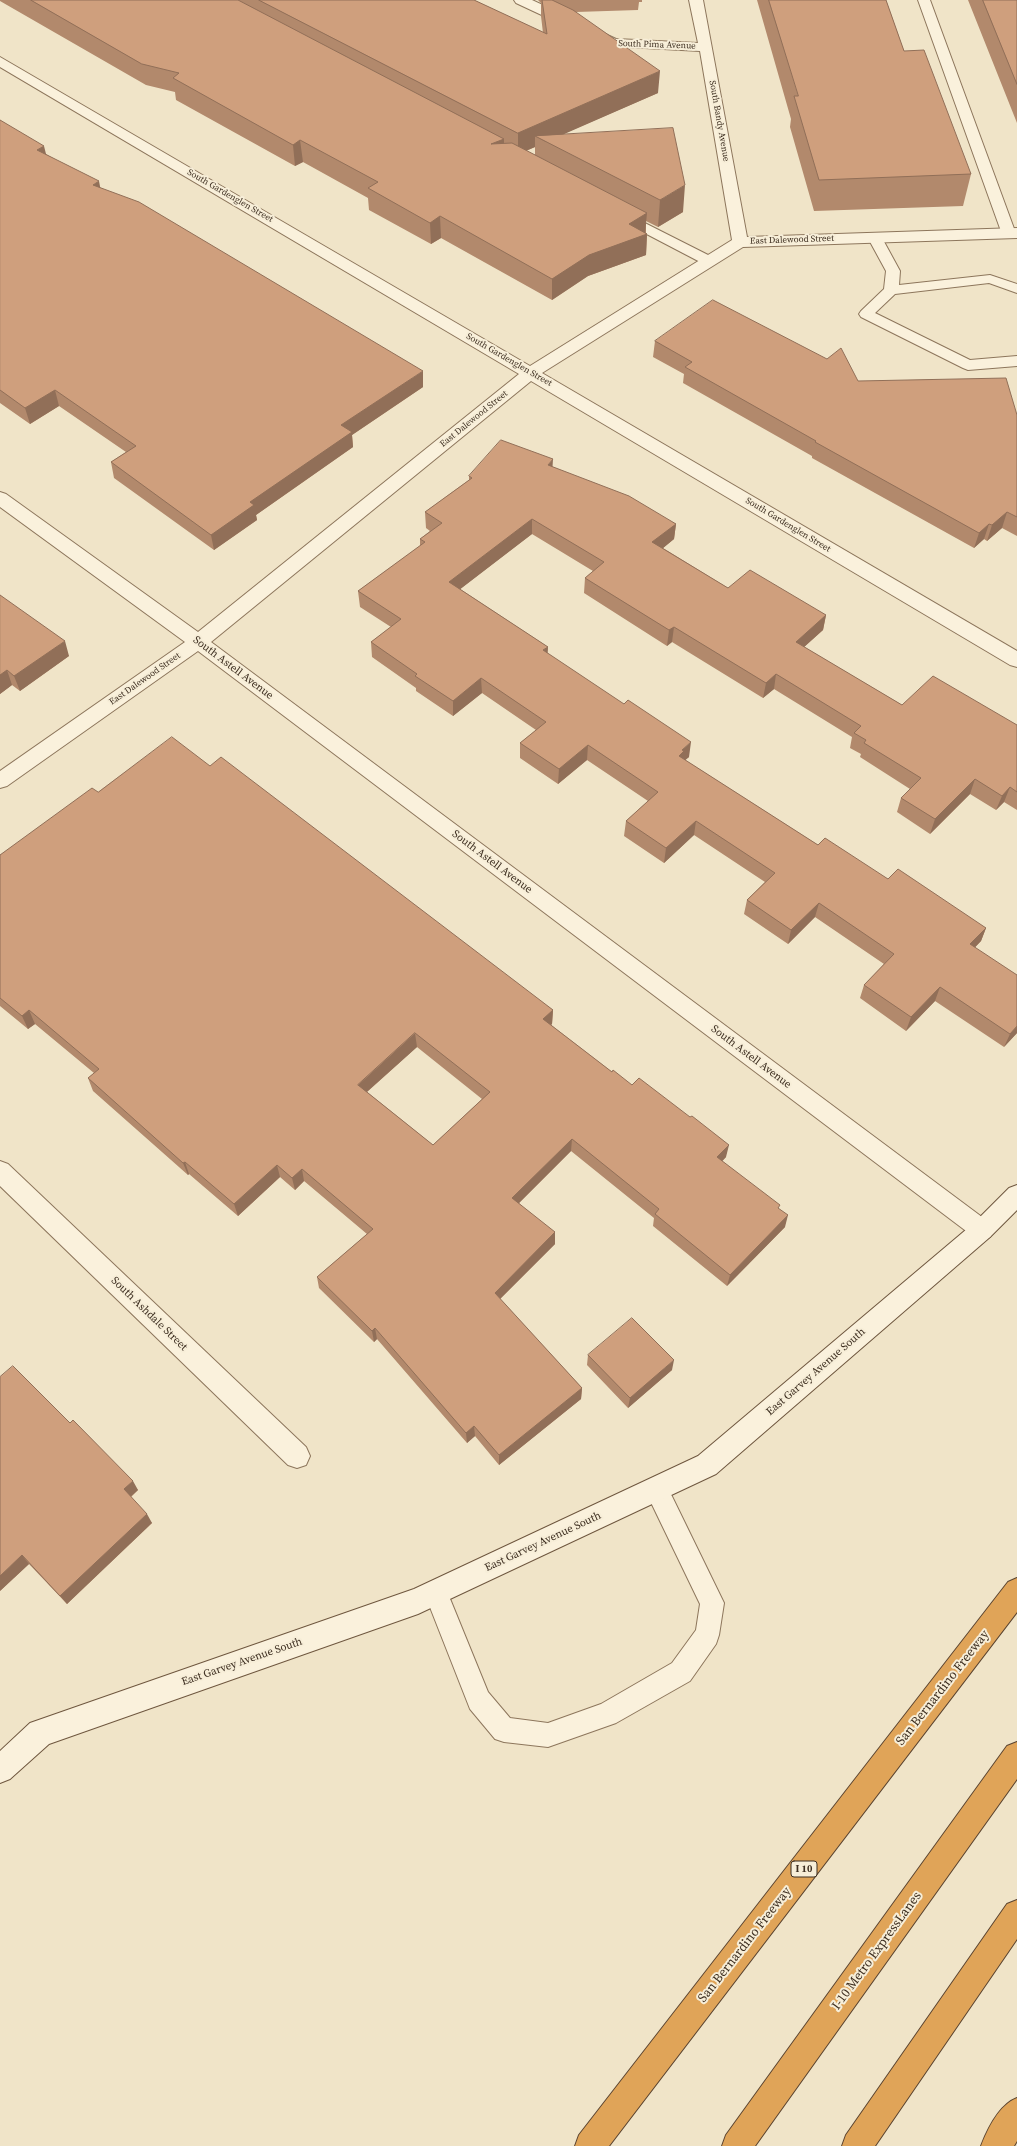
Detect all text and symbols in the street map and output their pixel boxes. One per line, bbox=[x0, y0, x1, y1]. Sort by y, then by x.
street label: South Pima Avenue bbox=[618, 38, 696, 52]
street label: South Bandy Avenue bbox=[707, 80, 731, 162]
street label: South Gardenglen Street bbox=[185, 167, 275, 225]
street label: East Dalewood Street bbox=[750, 233, 834, 247]
street label: South Gardenglen Street bbox=[464, 331, 554, 389]
street label: East Dalewood Street bbox=[438, 388, 510, 450]
street label: South Gardenglen Street bbox=[744, 495, 832, 555]
street label: South Astell Avenue bbox=[190, 634, 276, 702]
street label: East Dalewood Street bbox=[107, 650, 183, 708]
street label: South Astell Avenue bbox=[449, 828, 535, 896]
street label: South Astell Avenue bbox=[708, 1023, 794, 1091]
street label: South Ashdale Street bbox=[108, 1274, 190, 1354]
street label: East Garvey Avenue South bbox=[764, 1325, 868, 1419]
street label: East Garvey Avenue South bbox=[483, 1509, 603, 1575]
street label: San Bernardino Freeway bbox=[893, 1627, 993, 1749]
street label: East Garvey Avenue South bbox=[180, 1635, 304, 1689]
road number: I 10 bbox=[791, 1861, 817, 1877]
street label: San Bernardino Freeway bbox=[695, 1884, 795, 2006]
street label: I-10 Metro ExpressLanes bbox=[829, 1889, 925, 2013]

